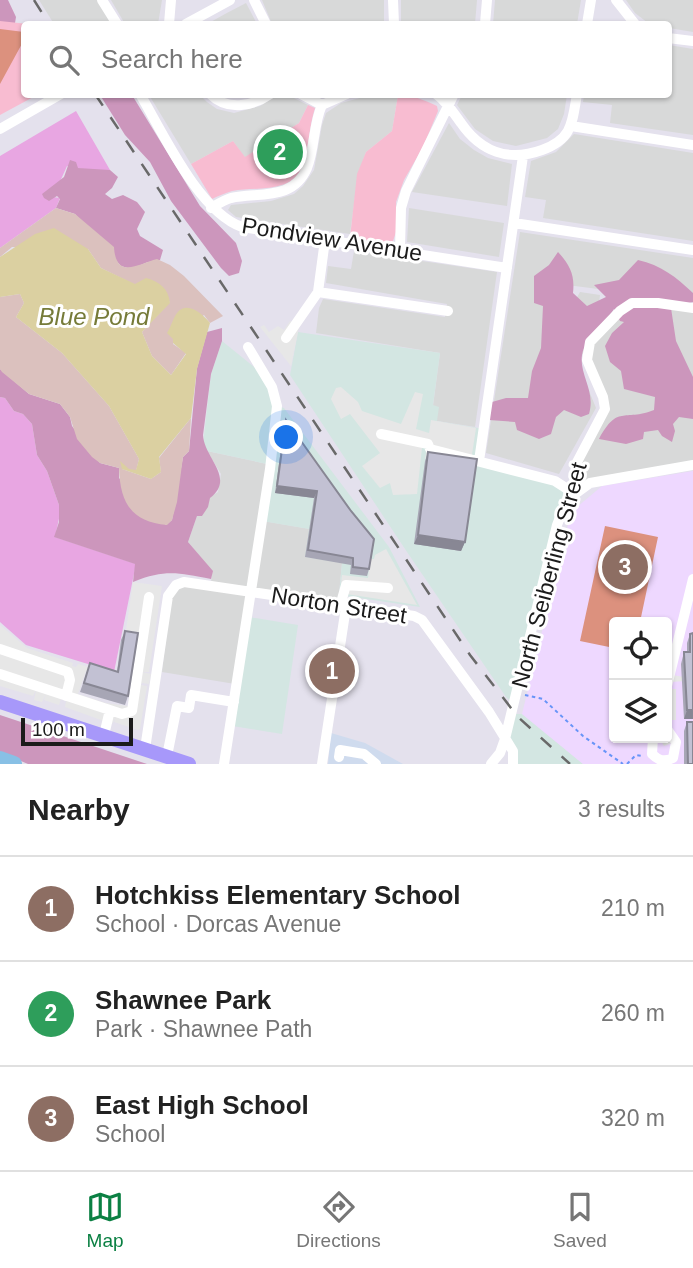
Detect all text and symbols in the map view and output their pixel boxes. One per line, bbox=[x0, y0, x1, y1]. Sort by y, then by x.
search box bbox=[21, 21, 672, 98]
icon: search bbox=[45, 41, 83, 79]
text: Search here bbox=[101, 44, 243, 74]
pin: 2 bbox=[257, 126, 303, 178]
street label: Pondview Avenue bbox=[240, 212, 424, 266]
water label: Blue Pond bbox=[39, 303, 150, 330]
your location bbox=[269, 420, 303, 454]
street label: North Seiberling Street bbox=[506, 459, 592, 691]
pin: 3 bbox=[602, 541, 648, 593]
street label: Norton Street bbox=[269, 581, 409, 629]
map controls bbox=[609, 617, 672, 743]
button: locate bbox=[609, 617, 672, 680]
pin: 1 bbox=[309, 645, 355, 697]
button: layers bbox=[609, 680, 672, 743]
scale bar bbox=[21, 715, 133, 747]
text: 100 m bbox=[32, 719, 85, 740]
text: Nearby bbox=[28, 793, 130, 826]
text: 3 results bbox=[578, 796, 665, 822]
text: Hotchkiss Elementary School bbox=[95, 880, 461, 910]
text: 1 bbox=[45, 895, 57, 921]
text: 210 m bbox=[601, 895, 665, 921]
text: School · Dorcas Avenue bbox=[95, 911, 341, 937]
text: Shawnee Park bbox=[95, 985, 271, 1015]
text: 2 bbox=[45, 1000, 57, 1026]
text: 260 m bbox=[601, 1000, 665, 1026]
text: Park · Shawnee Path bbox=[95, 1016, 312, 1042]
text: East High School bbox=[95, 1090, 309, 1120]
text: 3 bbox=[45, 1105, 57, 1131]
text: 320 m bbox=[601, 1105, 665, 1131]
text: School bbox=[95, 1121, 165, 1147]
tab: Map bbox=[86, 1188, 124, 1252]
tab: Directions bbox=[296, 1188, 381, 1252]
tab: Saved bbox=[553, 1188, 607, 1252]

